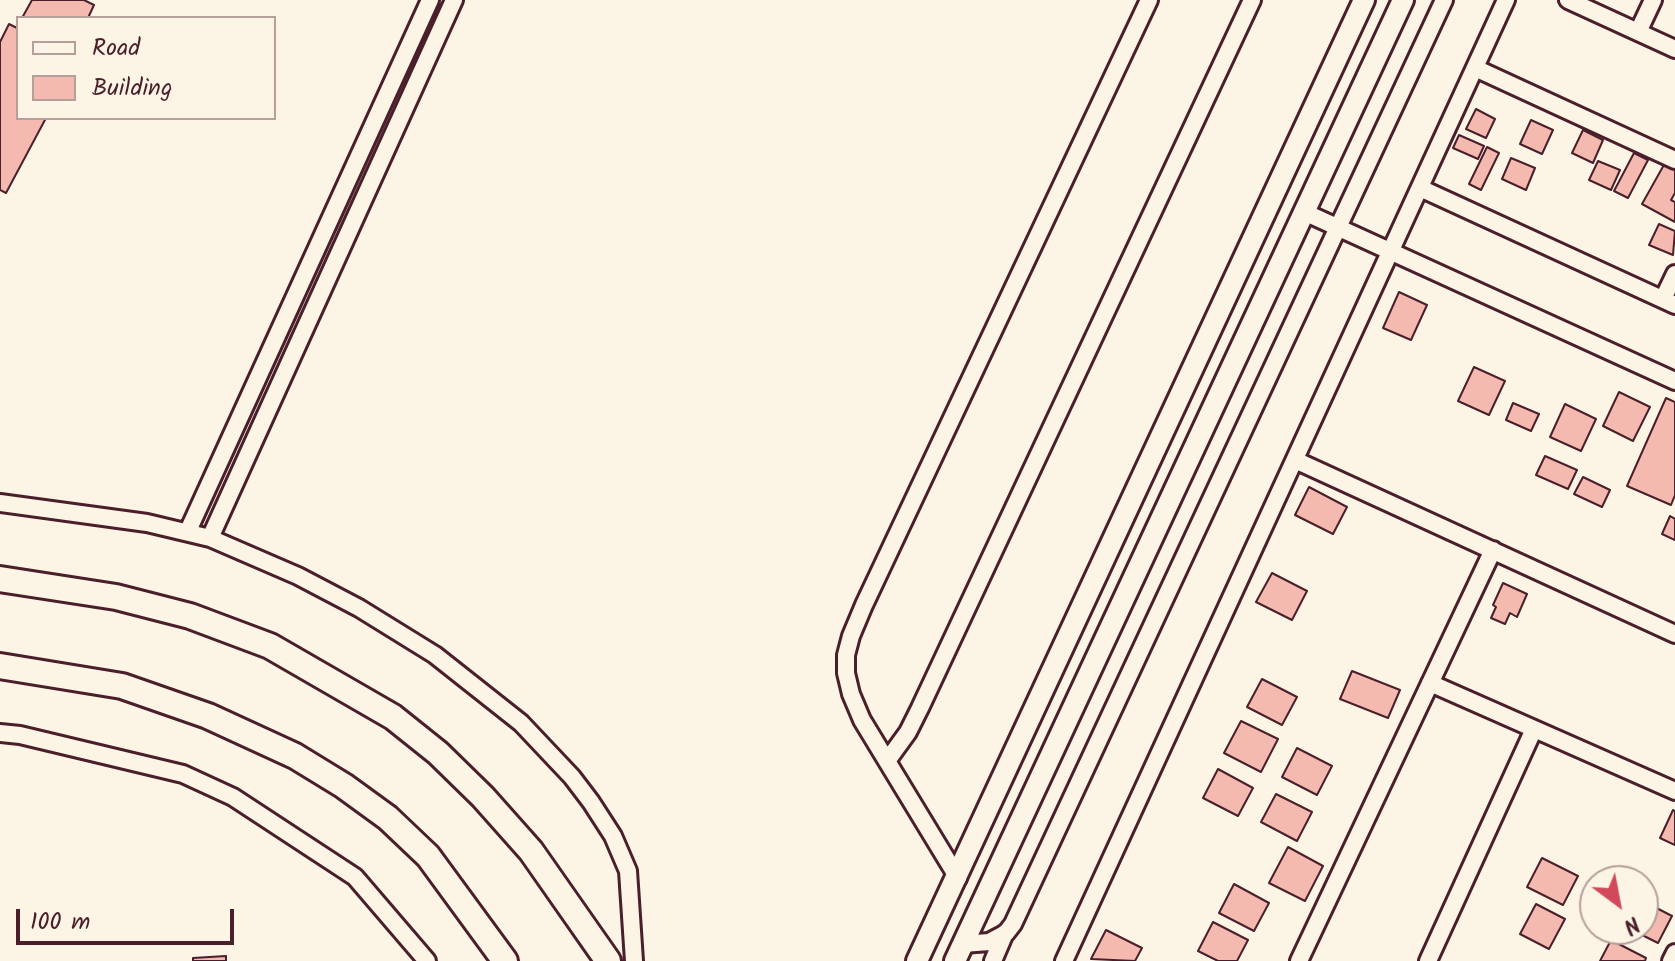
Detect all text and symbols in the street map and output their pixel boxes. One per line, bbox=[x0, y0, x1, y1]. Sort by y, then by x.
legend bbox=[16, 16, 276, 120]
text: Road bbox=[92, 29, 140, 68]
text: Building bbox=[92, 69, 172, 108]
north arrow bbox=[1579, 865, 1659, 945]
scale bar bbox=[20, 893, 238, 943]
text: 100 m bbox=[30, 903, 90, 942]
text: N bbox=[1616, 906, 1646, 943]

